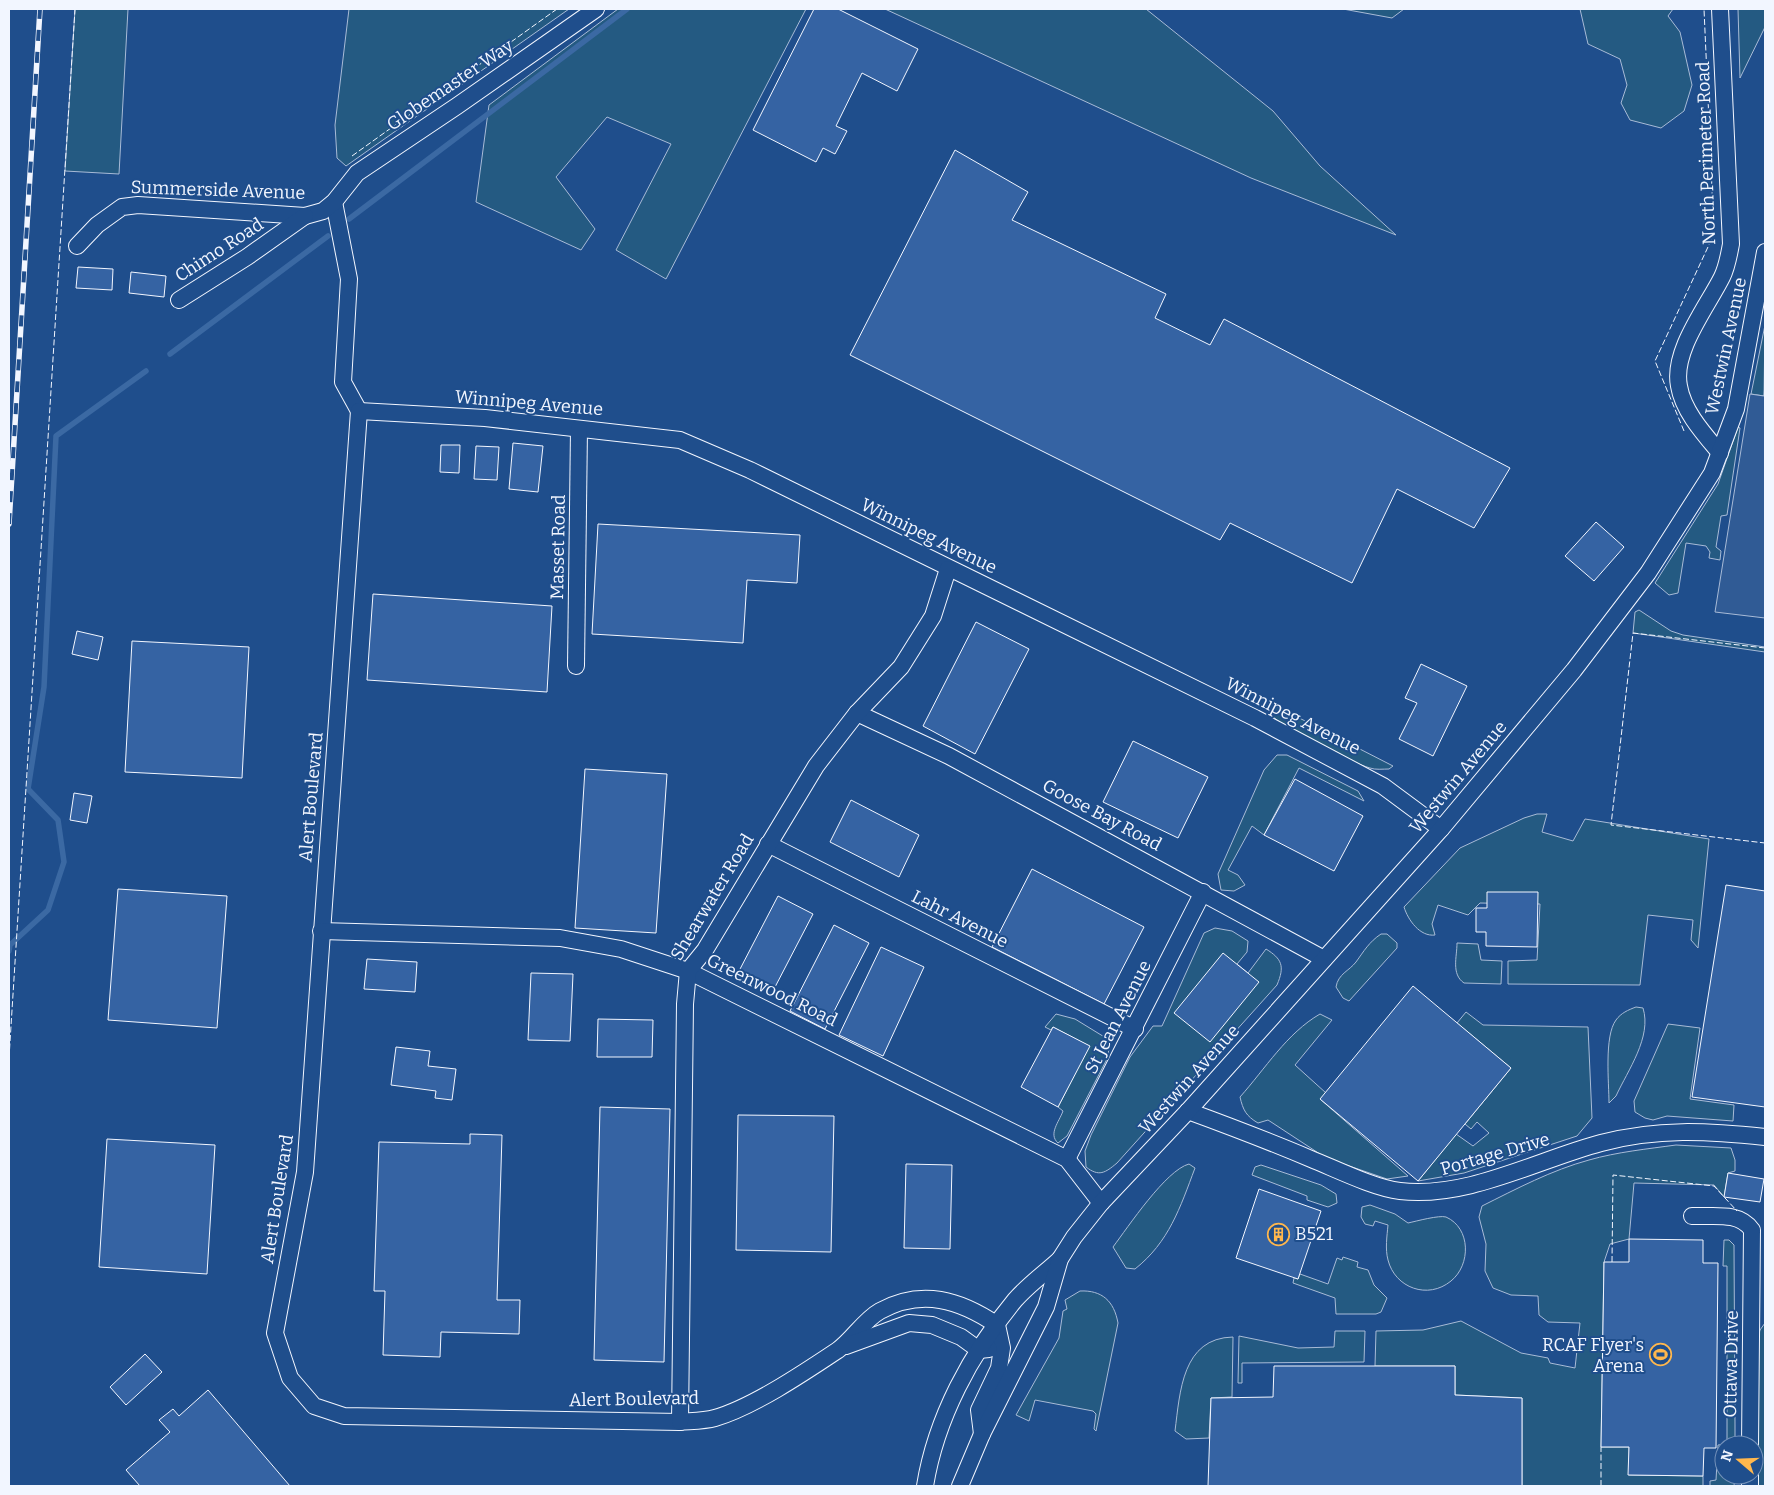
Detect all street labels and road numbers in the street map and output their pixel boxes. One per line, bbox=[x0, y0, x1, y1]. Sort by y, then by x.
street label: Globemaster Way bbox=[383, 34, 518, 135]
street label: North Perimeter Road bbox=[1692, 60, 1720, 245]
street label: Summerside Avenue bbox=[130, 176, 306, 204]
street label: Chimo Road bbox=[171, 213, 268, 287]
street label: Westwin Avenue bbox=[1701, 275, 1751, 417]
street label: Winnipeg Avenue bbox=[454, 386, 604, 420]
street label: Masset Road bbox=[546, 494, 570, 600]
street label: Winnipeg Avenue bbox=[857, 494, 1001, 578]
street label: Winnipeg Avenue bbox=[1222, 672, 1364, 760]
street label: Westwin Avenue bbox=[1405, 716, 1511, 838]
street label: Alert Boulevard bbox=[294, 731, 328, 863]
street label: Goose Bay Road bbox=[1039, 774, 1166, 856]
street label: Shearwater Road bbox=[666, 829, 759, 964]
street label: Lahr Avenue bbox=[908, 885, 1012, 953]
street label: Greenwood Road bbox=[703, 949, 841, 1031]
street label: St Jean Avenue bbox=[1080, 957, 1156, 1077]
street label: Westwin Avenue bbox=[1134, 1020, 1244, 1138]
street label: Portage Drive bbox=[1438, 1128, 1552, 1180]
street label: Alert Boulevard bbox=[256, 1133, 298, 1265]
street label: Ottawa Drive bbox=[1719, 1310, 1743, 1418]
street label: Alert Boulevard bbox=[569, 1387, 700, 1411]

